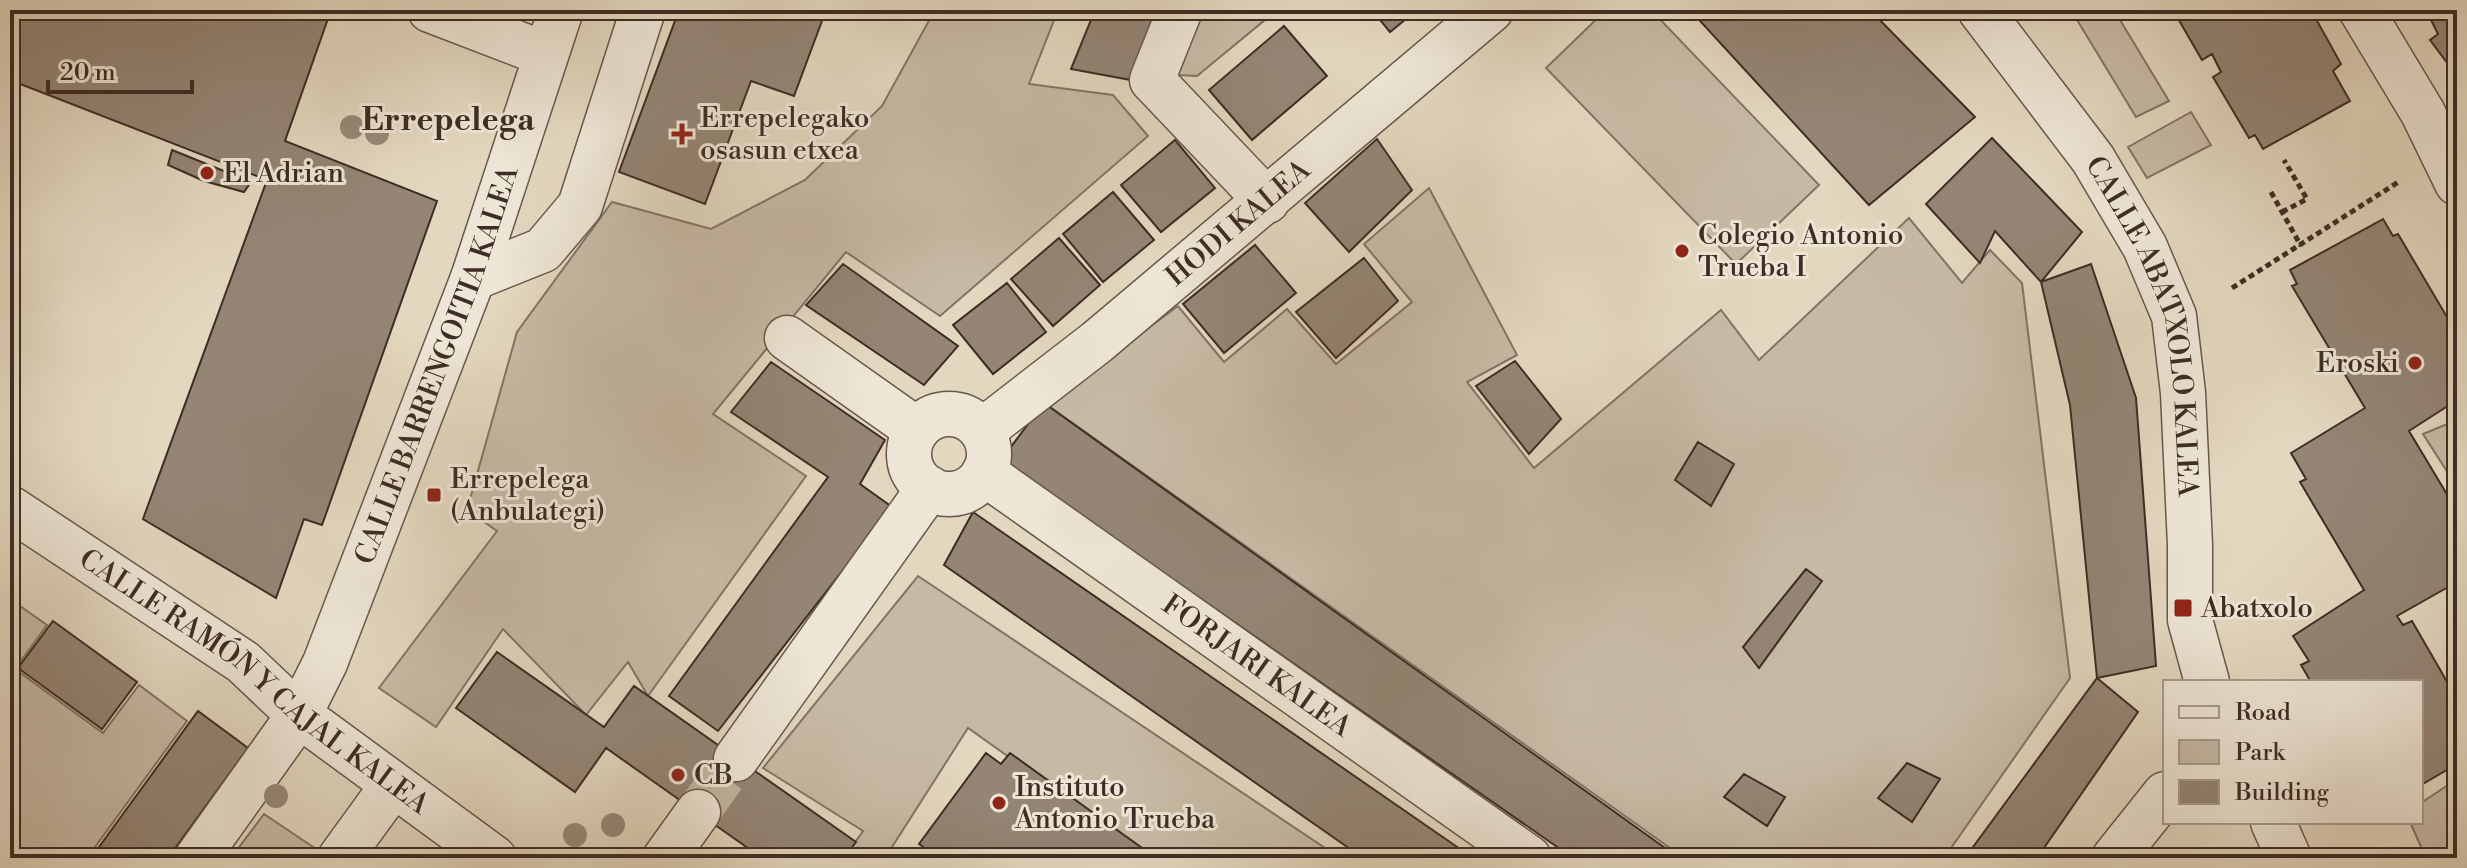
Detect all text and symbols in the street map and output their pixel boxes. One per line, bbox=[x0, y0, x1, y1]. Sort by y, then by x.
scale bar bbox=[48, 44, 192, 94]
text: 20 m bbox=[60, 58, 116, 88]
district label: Errepelega bbox=[361, 100, 535, 140]
place label: Errepelegako osasun etxea bbox=[700, 101, 869, 168]
marker: Errepelegako osasun etxea bbox=[671, 123, 693, 145]
street label: CALLE ABATXOLO KALEA bbox=[2078, 150, 2205, 498]
street label: HODI KALEA bbox=[1159, 152, 1318, 294]
place label: El Adrian bbox=[223, 156, 344, 191]
street label: CALLE BARRENGOITIA KALEA bbox=[347, 161, 526, 569]
marker: El Adrian bbox=[198, 164, 216, 182]
place label: Colegio Antonio Trueba I bbox=[1698, 218, 1904, 285]
marker: Colegio Antonio Trueba I bbox=[1673, 242, 1691, 260]
place label: Eroski bbox=[2316, 346, 2399, 381]
marker: Eroski bbox=[2406, 354, 2424, 372]
place label: Errepelega (Anbulategi) bbox=[450, 462, 605, 529]
marker: Errepelega (Anbulategi) bbox=[425, 486, 443, 504]
street label: CALLE RAMÓN Y CAJAL KALEA bbox=[73, 541, 437, 822]
street label: FORJARI KALEA bbox=[1155, 587, 1359, 745]
place label: Abatxolo bbox=[2200, 591, 2313, 626]
marker: Abatxolo bbox=[2172, 597, 2194, 619]
legend bbox=[2163, 680, 2423, 824]
text: Road bbox=[2235, 698, 2291, 728]
text: Park bbox=[2235, 738, 2286, 768]
place label: CB bbox=[694, 758, 733, 793]
marker: CB bbox=[669, 766, 687, 784]
place label: Instituto Antonio Trueba bbox=[1014, 770, 1216, 837]
text: Building bbox=[2234, 778, 2329, 808]
marker: Instituto Antonio Trueba bbox=[990, 794, 1008, 812]

